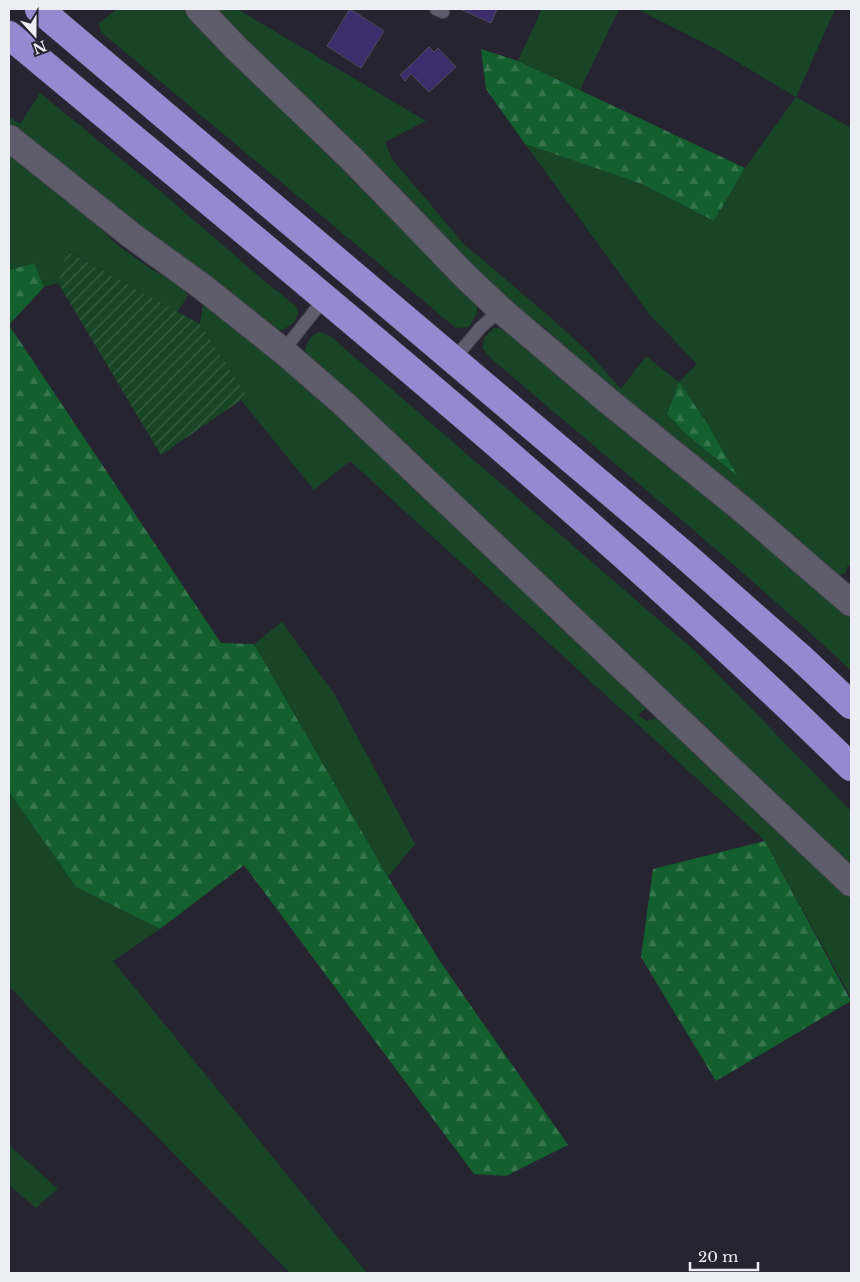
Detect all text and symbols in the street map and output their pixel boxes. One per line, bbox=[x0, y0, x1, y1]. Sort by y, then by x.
north arrow bbox=[10, 10, 60, 60]
text: N bbox=[30, 36, 49, 58]
scale bar bbox=[690, 1240, 758, 1272]
text: 20 m bbox=[698, 1247, 738, 1266]

